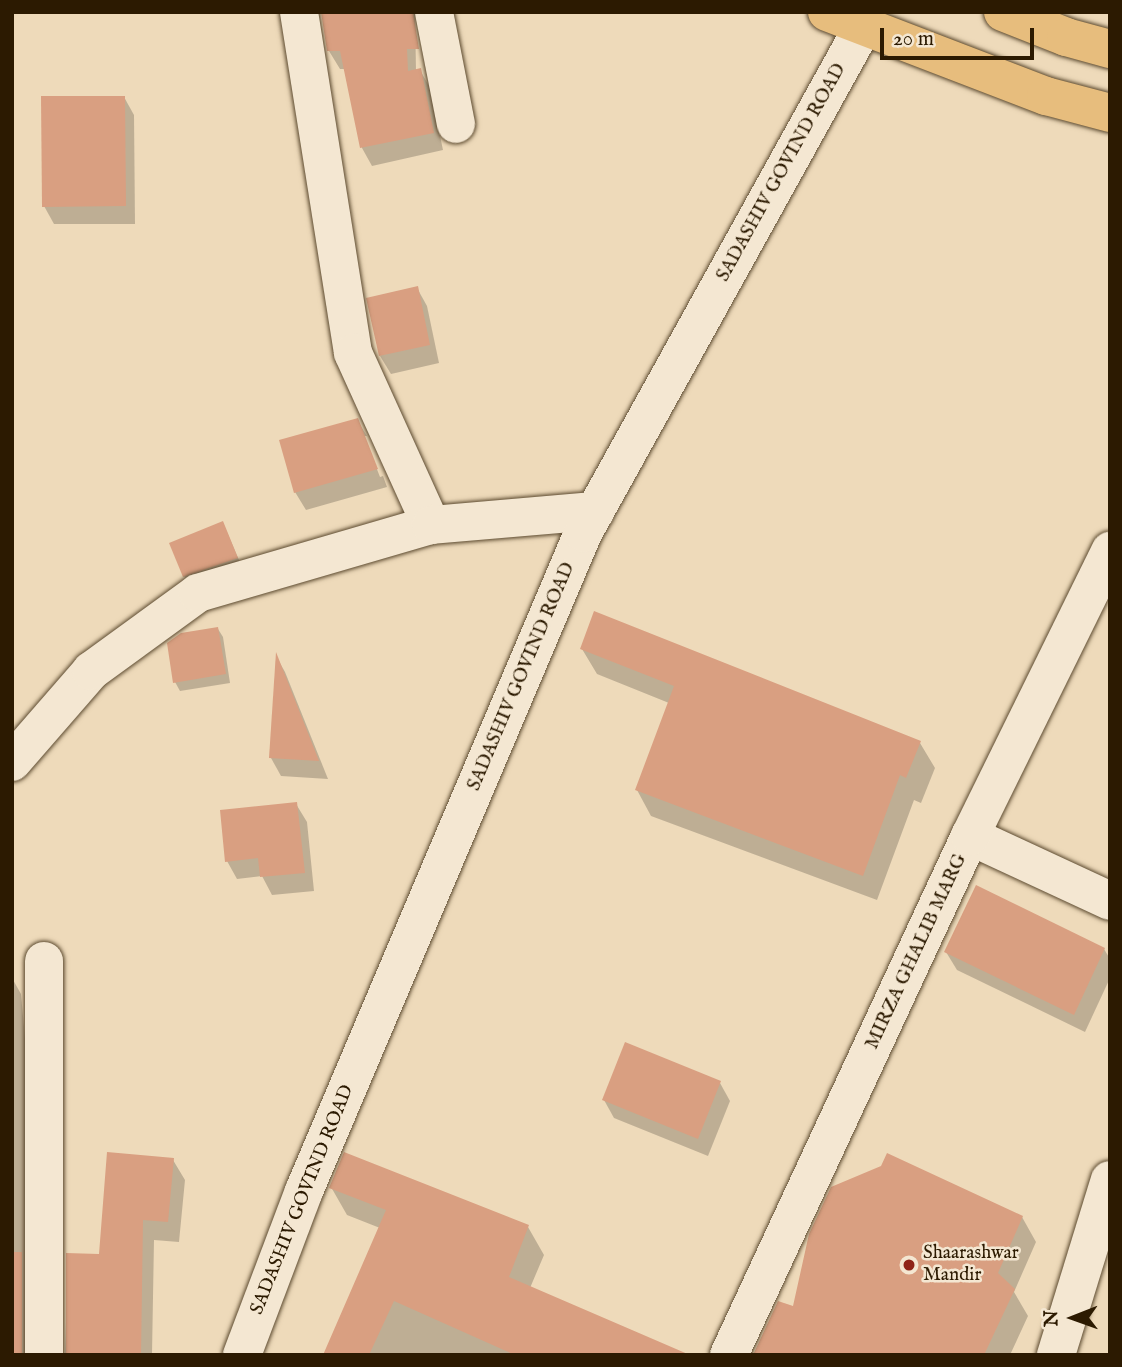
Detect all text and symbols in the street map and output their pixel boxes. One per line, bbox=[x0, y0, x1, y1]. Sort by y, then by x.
scale bar bbox=[884, 14, 1038, 58]
text: 20 m bbox=[893, 26, 934, 53]
street label: SADASHIV GOVIND ROAD bbox=[712, 60, 852, 286]
street label: SADASHIV GOVIND ROAD bbox=[464, 559, 580, 795]
street label: MIRZA GHALIB MARG bbox=[862, 851, 972, 1053]
street label: SADASHIV GOVIND ROAD bbox=[246, 1082, 360, 1318]
place label: Shaarashwar Mandir bbox=[923, 1243, 1019, 1287]
marker: Shaarashwar Mandir bbox=[901, 1257, 917, 1273]
north arrow bbox=[1038, 1283, 1108, 1353]
text: N bbox=[1040, 1310, 1064, 1327]

